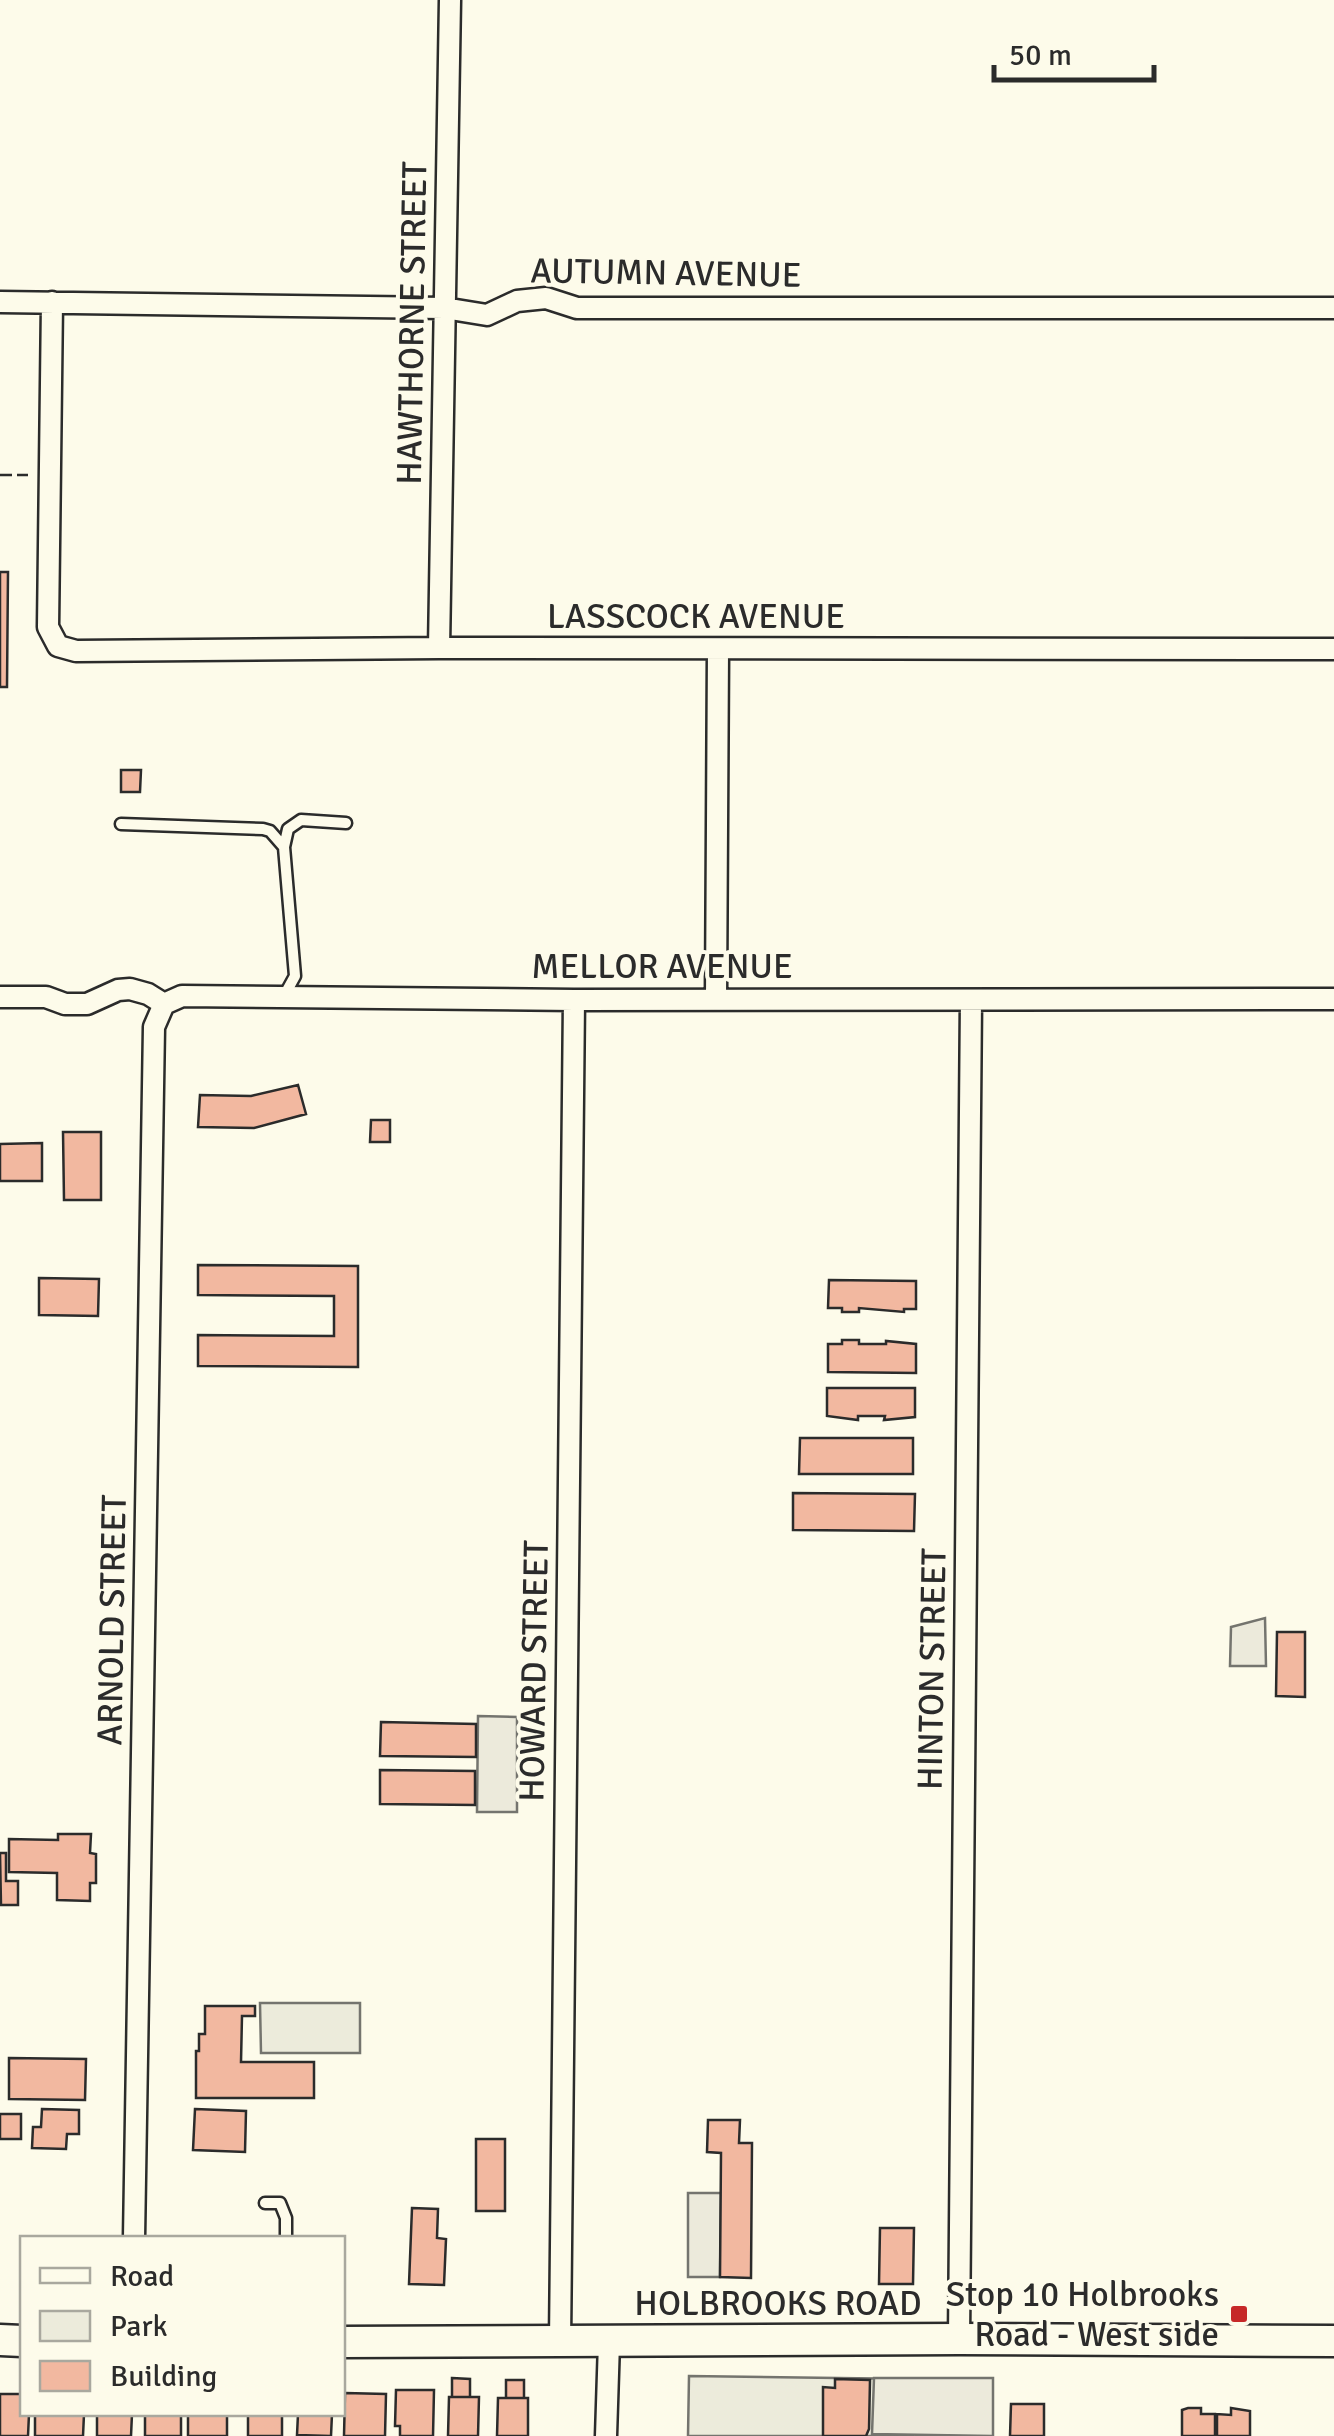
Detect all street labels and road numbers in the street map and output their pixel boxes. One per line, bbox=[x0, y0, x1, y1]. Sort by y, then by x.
street label: HAWTHORNE STREET bbox=[388, 161, 436, 485]
street label: AUTUMN AVENUE bbox=[530, 249, 802, 297]
street label: LASSCOCK AVENUE bbox=[547, 595, 845, 638]
street label: MELLOR AVENUE bbox=[531, 945, 793, 988]
street label: ARNOLD STREET bbox=[88, 1494, 136, 1746]
street label: HOWARD STREET bbox=[510, 1540, 558, 1802]
street label: HINTON STREET bbox=[908, 1548, 956, 1790]
street label: HOLBROOKS ROAD bbox=[634, 2282, 922, 2325]

